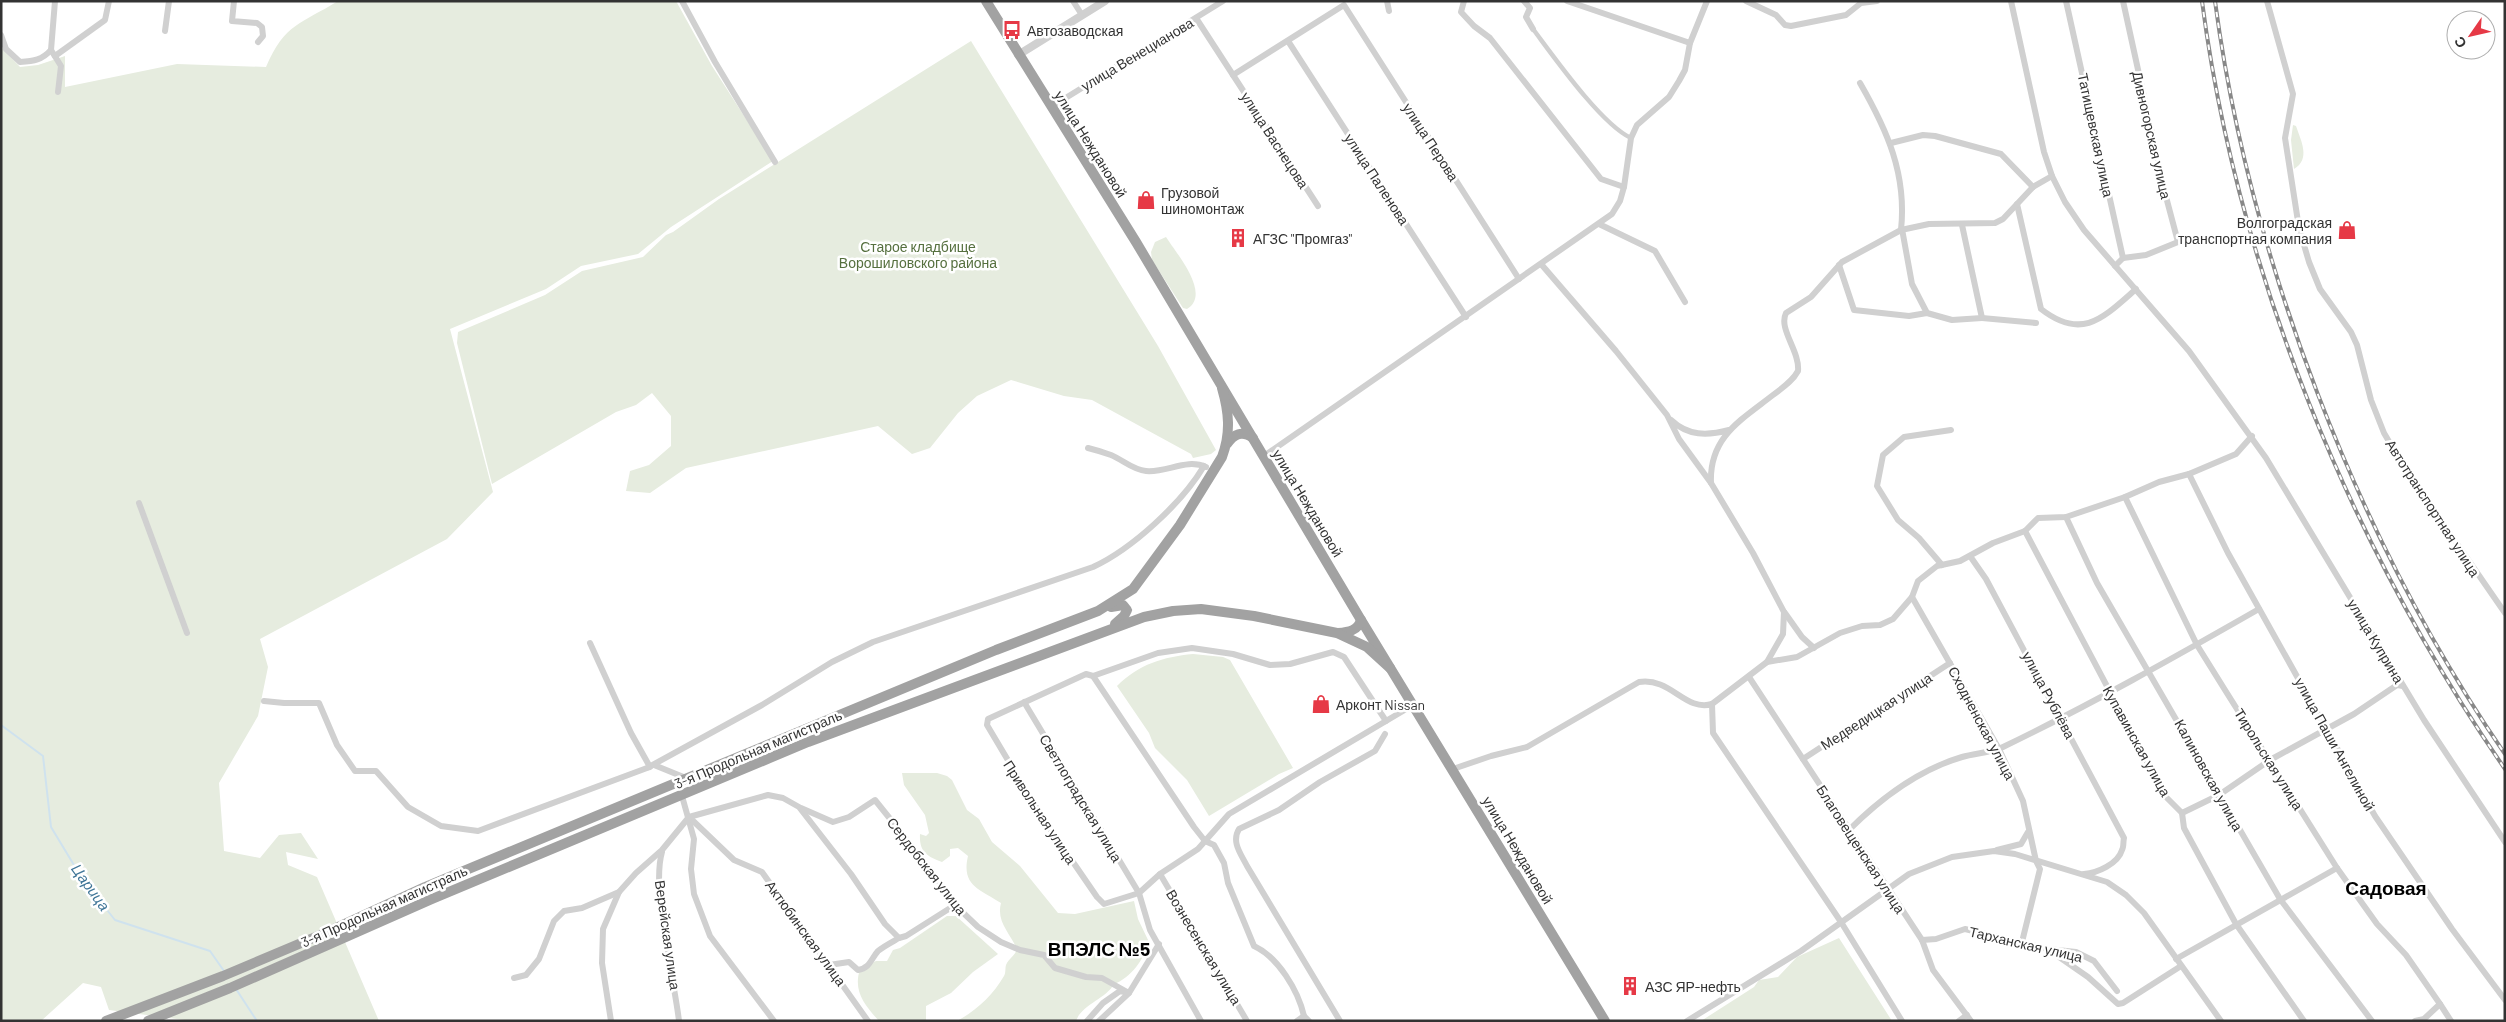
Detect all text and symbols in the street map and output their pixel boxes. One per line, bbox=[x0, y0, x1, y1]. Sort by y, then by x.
north arrow bbox=[2446, 10, 2496, 60]
street label: улица Венецианова bbox=[1078, 14, 1196, 94]
bus stop icon: Автозаводская bbox=[1001, 19, 1023, 41]
place label: Автозаводская bbox=[1027, 22, 1123, 39]
text: С bbox=[2450, 34, 2470, 51]
street label: Дивногорская улица bbox=[2129, 69, 2175, 201]
street label: Татищевская улица bbox=[2075, 72, 2117, 199]
street label: улица Неждановой bbox=[1051, 87, 1131, 201]
street label: улица Васнецова bbox=[1237, 89, 1313, 192]
street label: улица Перова bbox=[1399, 100, 1463, 184]
street label: улица Паленова bbox=[1341, 130, 1413, 228]
place label: Грузовой шиномонтаж bbox=[1161, 184, 1245, 217]
shop icon: Грузовой шиномонтаж bbox=[1135, 189, 1157, 211]
place label: Волгоградская транспортная компания bbox=[2178, 214, 2332, 247]
shop icon: Волгоградская транспортная компания bbox=[2336, 219, 2358, 241]
building icon: АГЗС "Промгаз" bbox=[1227, 227, 1249, 249]
place label: АГЗС "Промгаз" bbox=[1253, 230, 1353, 247]
park label: Старое кладбище Ворошиловского района bbox=[839, 238, 997, 271]
street label: Автотранспортная улица bbox=[2382, 436, 2484, 580]
street label: улица Неждановой bbox=[1269, 446, 1347, 560]
street label: улица Куприна bbox=[2344, 596, 2408, 686]
street label: улица Рублёва bbox=[2019, 649, 2079, 742]
street label: Сходненская улица bbox=[1945, 663, 2019, 783]
street label: Медведицкая улица bbox=[1817, 669, 1935, 753]
street label: улица Паши Ангелиной bbox=[2291, 674, 2379, 814]
street label: Купавинская улица bbox=[2100, 683, 2174, 799]
shop icon: Арконт Nissan bbox=[1310, 693, 1332, 715]
place label: Арконт Nissan bbox=[1336, 696, 1425, 713]
street label: Тирольская улица bbox=[2231, 705, 2307, 813]
street label: 3-я Продольная магистраль bbox=[672, 706, 844, 792]
street label: Калиновская улица bbox=[2171, 716, 2247, 834]
street label: Светлоградская улица bbox=[1036, 731, 1126, 865]
street label: Привольная улица bbox=[1000, 757, 1080, 867]
street label: Благовещенская улица bbox=[1813, 782, 1909, 917]
street label: улица Неждановой bbox=[1479, 793, 1557, 907]
street label: Сердобская улица bbox=[884, 814, 971, 918]
water label: Царица bbox=[68, 860, 114, 914]
street label: 3-я Продольная магистраль bbox=[298, 862, 470, 950]
district label: Садовая bbox=[2345, 876, 2427, 899]
street label: Актюбинская улица bbox=[762, 877, 850, 989]
street label: Верейская улица bbox=[652, 879, 684, 991]
street label: Вознесенская улица bbox=[1163, 886, 1245, 1008]
street label: Тарханская улица bbox=[1968, 923, 2085, 965]
district label: ВПЭЛС №5 bbox=[1048, 937, 1150, 960]
building icon: АЗС ЯР-нефть bbox=[1619, 975, 1641, 997]
place label: АЗС ЯР-нефть bbox=[1645, 978, 1741, 995]

